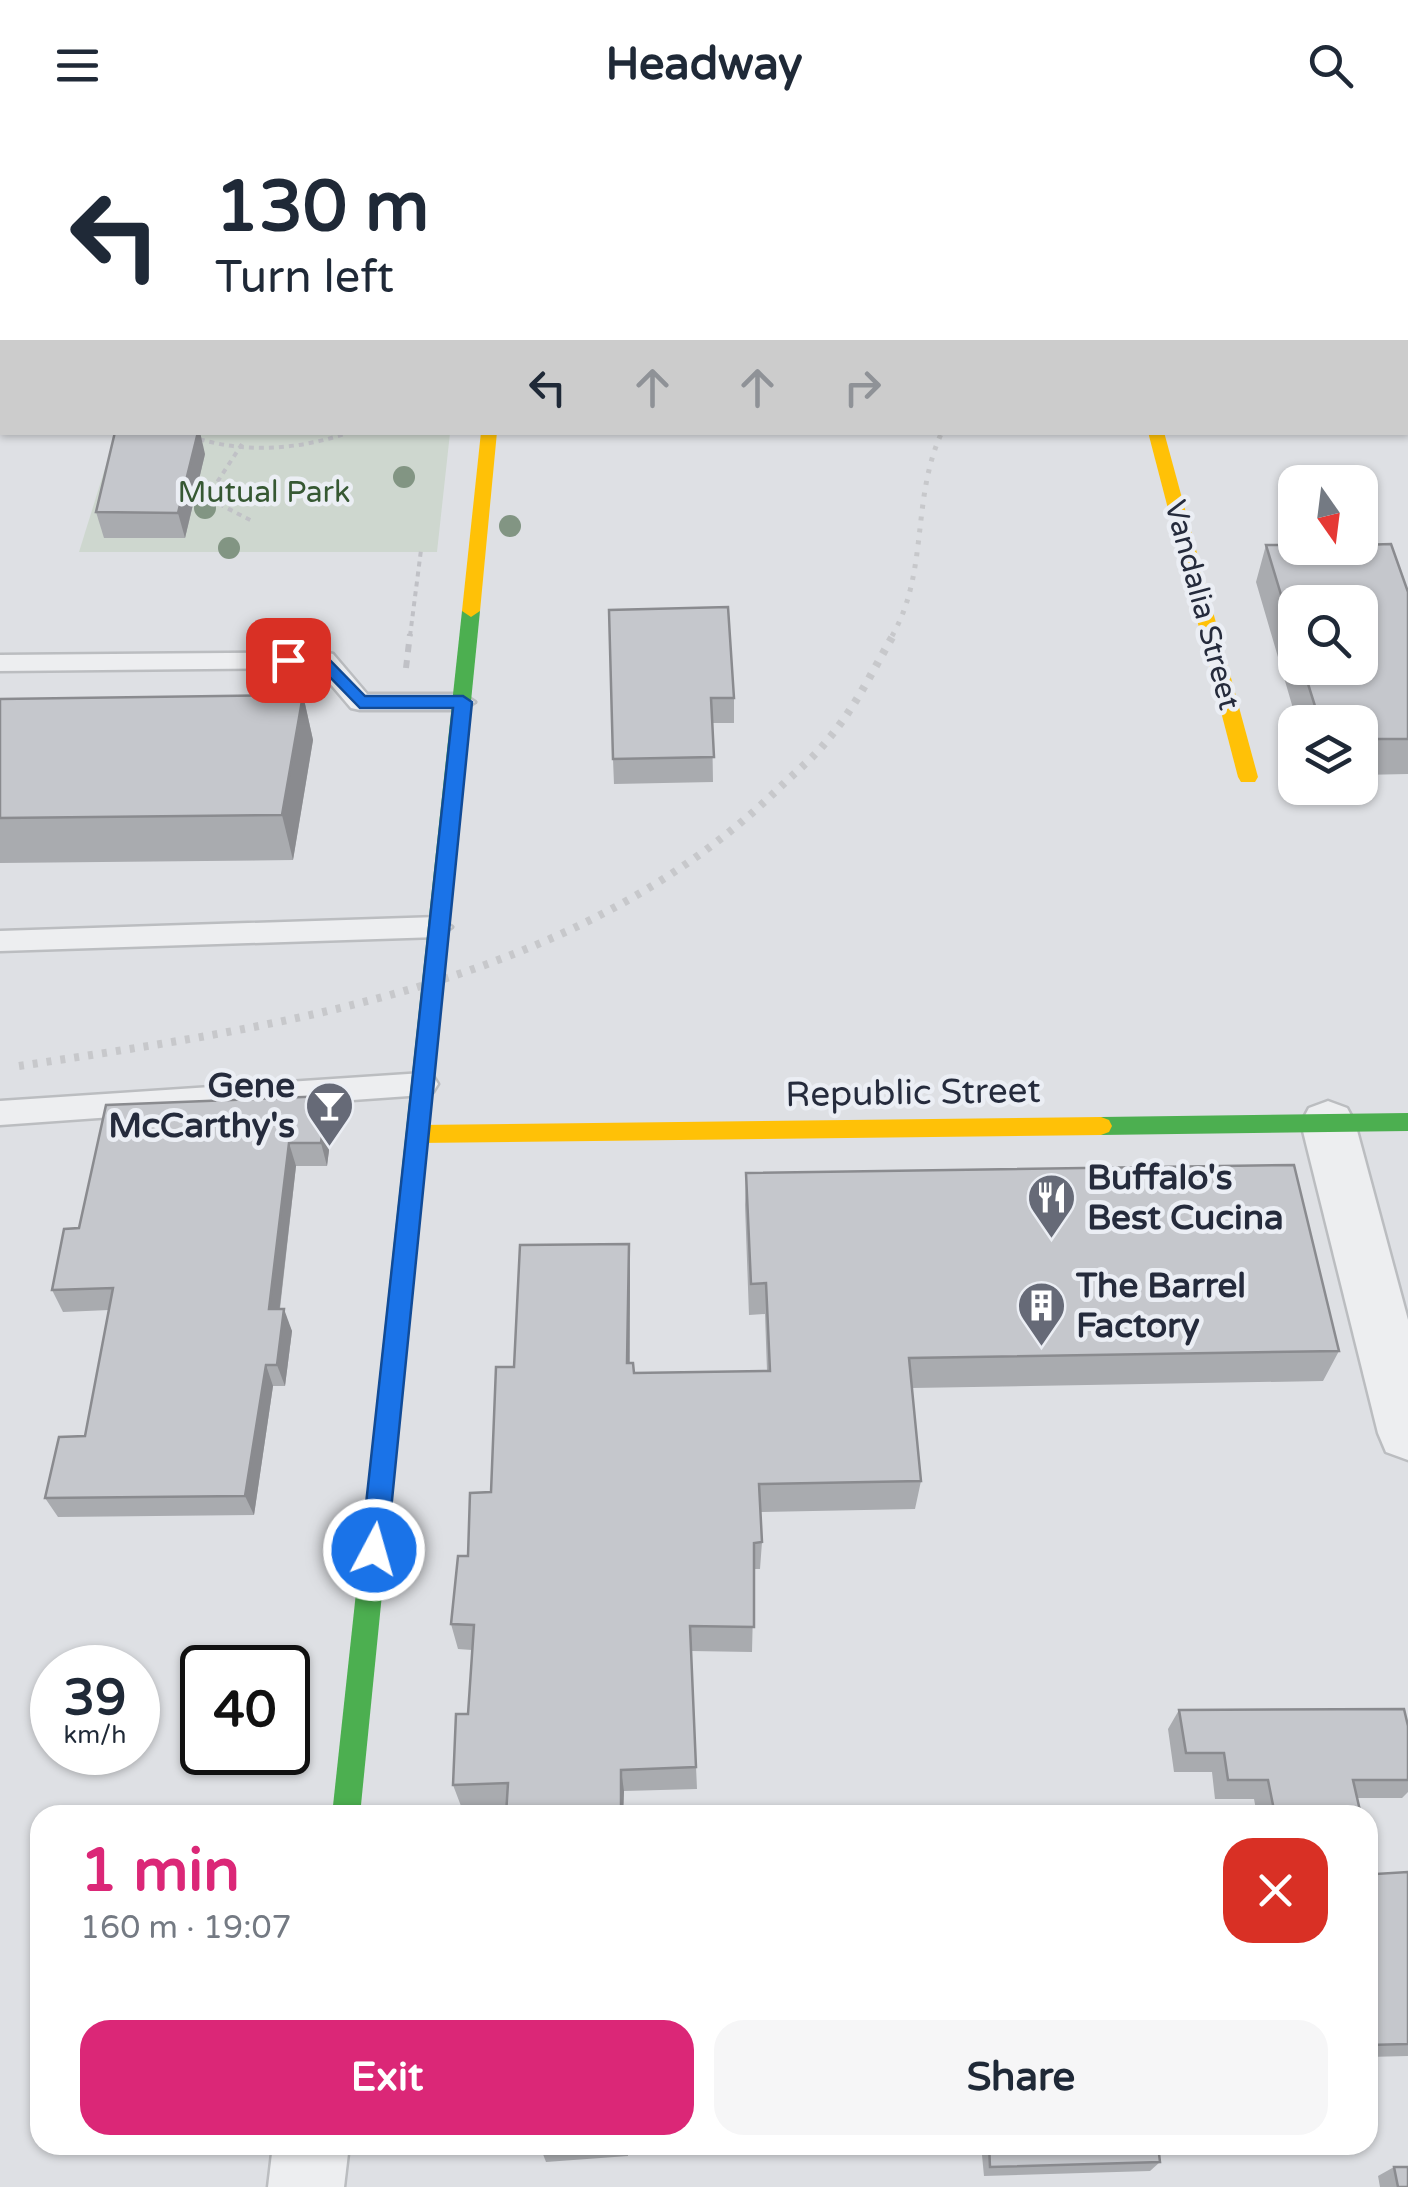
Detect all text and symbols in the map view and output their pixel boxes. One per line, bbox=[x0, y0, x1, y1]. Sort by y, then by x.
icon: menu bbox=[50, 38, 105, 93]
text: Headway bbox=[606, 38, 802, 92]
icon: search bbox=[1303, 38, 1358, 93]
text: 130 m bbox=[215, 166, 429, 250]
icon: left bbox=[50, 170, 180, 300]
text: Turn left bbox=[215, 251, 394, 305]
icon: left bbox=[520, 360, 575, 415]
icon: ahead bbox=[625, 360, 680, 415]
icon: ahead bbox=[730, 360, 785, 415]
icon: right bbox=[835, 360, 890, 415]
north arrow bbox=[1278, 465, 1378, 565]
map controls bbox=[1278, 465, 1378, 805]
park label: Mutual Park bbox=[178, 474, 350, 511]
street label: Vandalia Street bbox=[1156, 496, 1248, 714]
button: search bbox=[1278, 585, 1378, 685]
pin bbox=[246, 618, 331, 703]
icon: arrive bbox=[261, 633, 316, 688]
button: layers bbox=[1278, 705, 1378, 805]
place label: Gene McCarthy's bbox=[108, 1065, 295, 1147]
street label: Republic Street bbox=[785, 1070, 1041, 1116]
bar icon: Gene McCarthy's bbox=[304, 1080, 356, 1148]
place label: Buffalo's Best Cucina bbox=[1087, 1157, 1284, 1239]
restaurant icon: Buffalo's Best Cucina bbox=[1026, 1172, 1078, 1240]
place label: The Barrel Factory bbox=[1075, 1265, 1246, 1347]
building icon: The Barrel Factory bbox=[1015, 1280, 1067, 1348]
position arrow bbox=[322, 1498, 426, 1602]
speed limit sign: 40 bbox=[180, 1645, 310, 1775]
text: 39 bbox=[64, 1668, 126, 1728]
text: km/h bbox=[64, 1720, 126, 1750]
text: 1 min bbox=[80, 1835, 240, 1907]
button: close bbox=[1223, 1838, 1328, 1943]
text: 160 m · 19:07 bbox=[80, 1909, 292, 1947]
button: Exit bbox=[80, 2020, 694, 2135]
button: Share bbox=[714, 2020, 1328, 2135]

